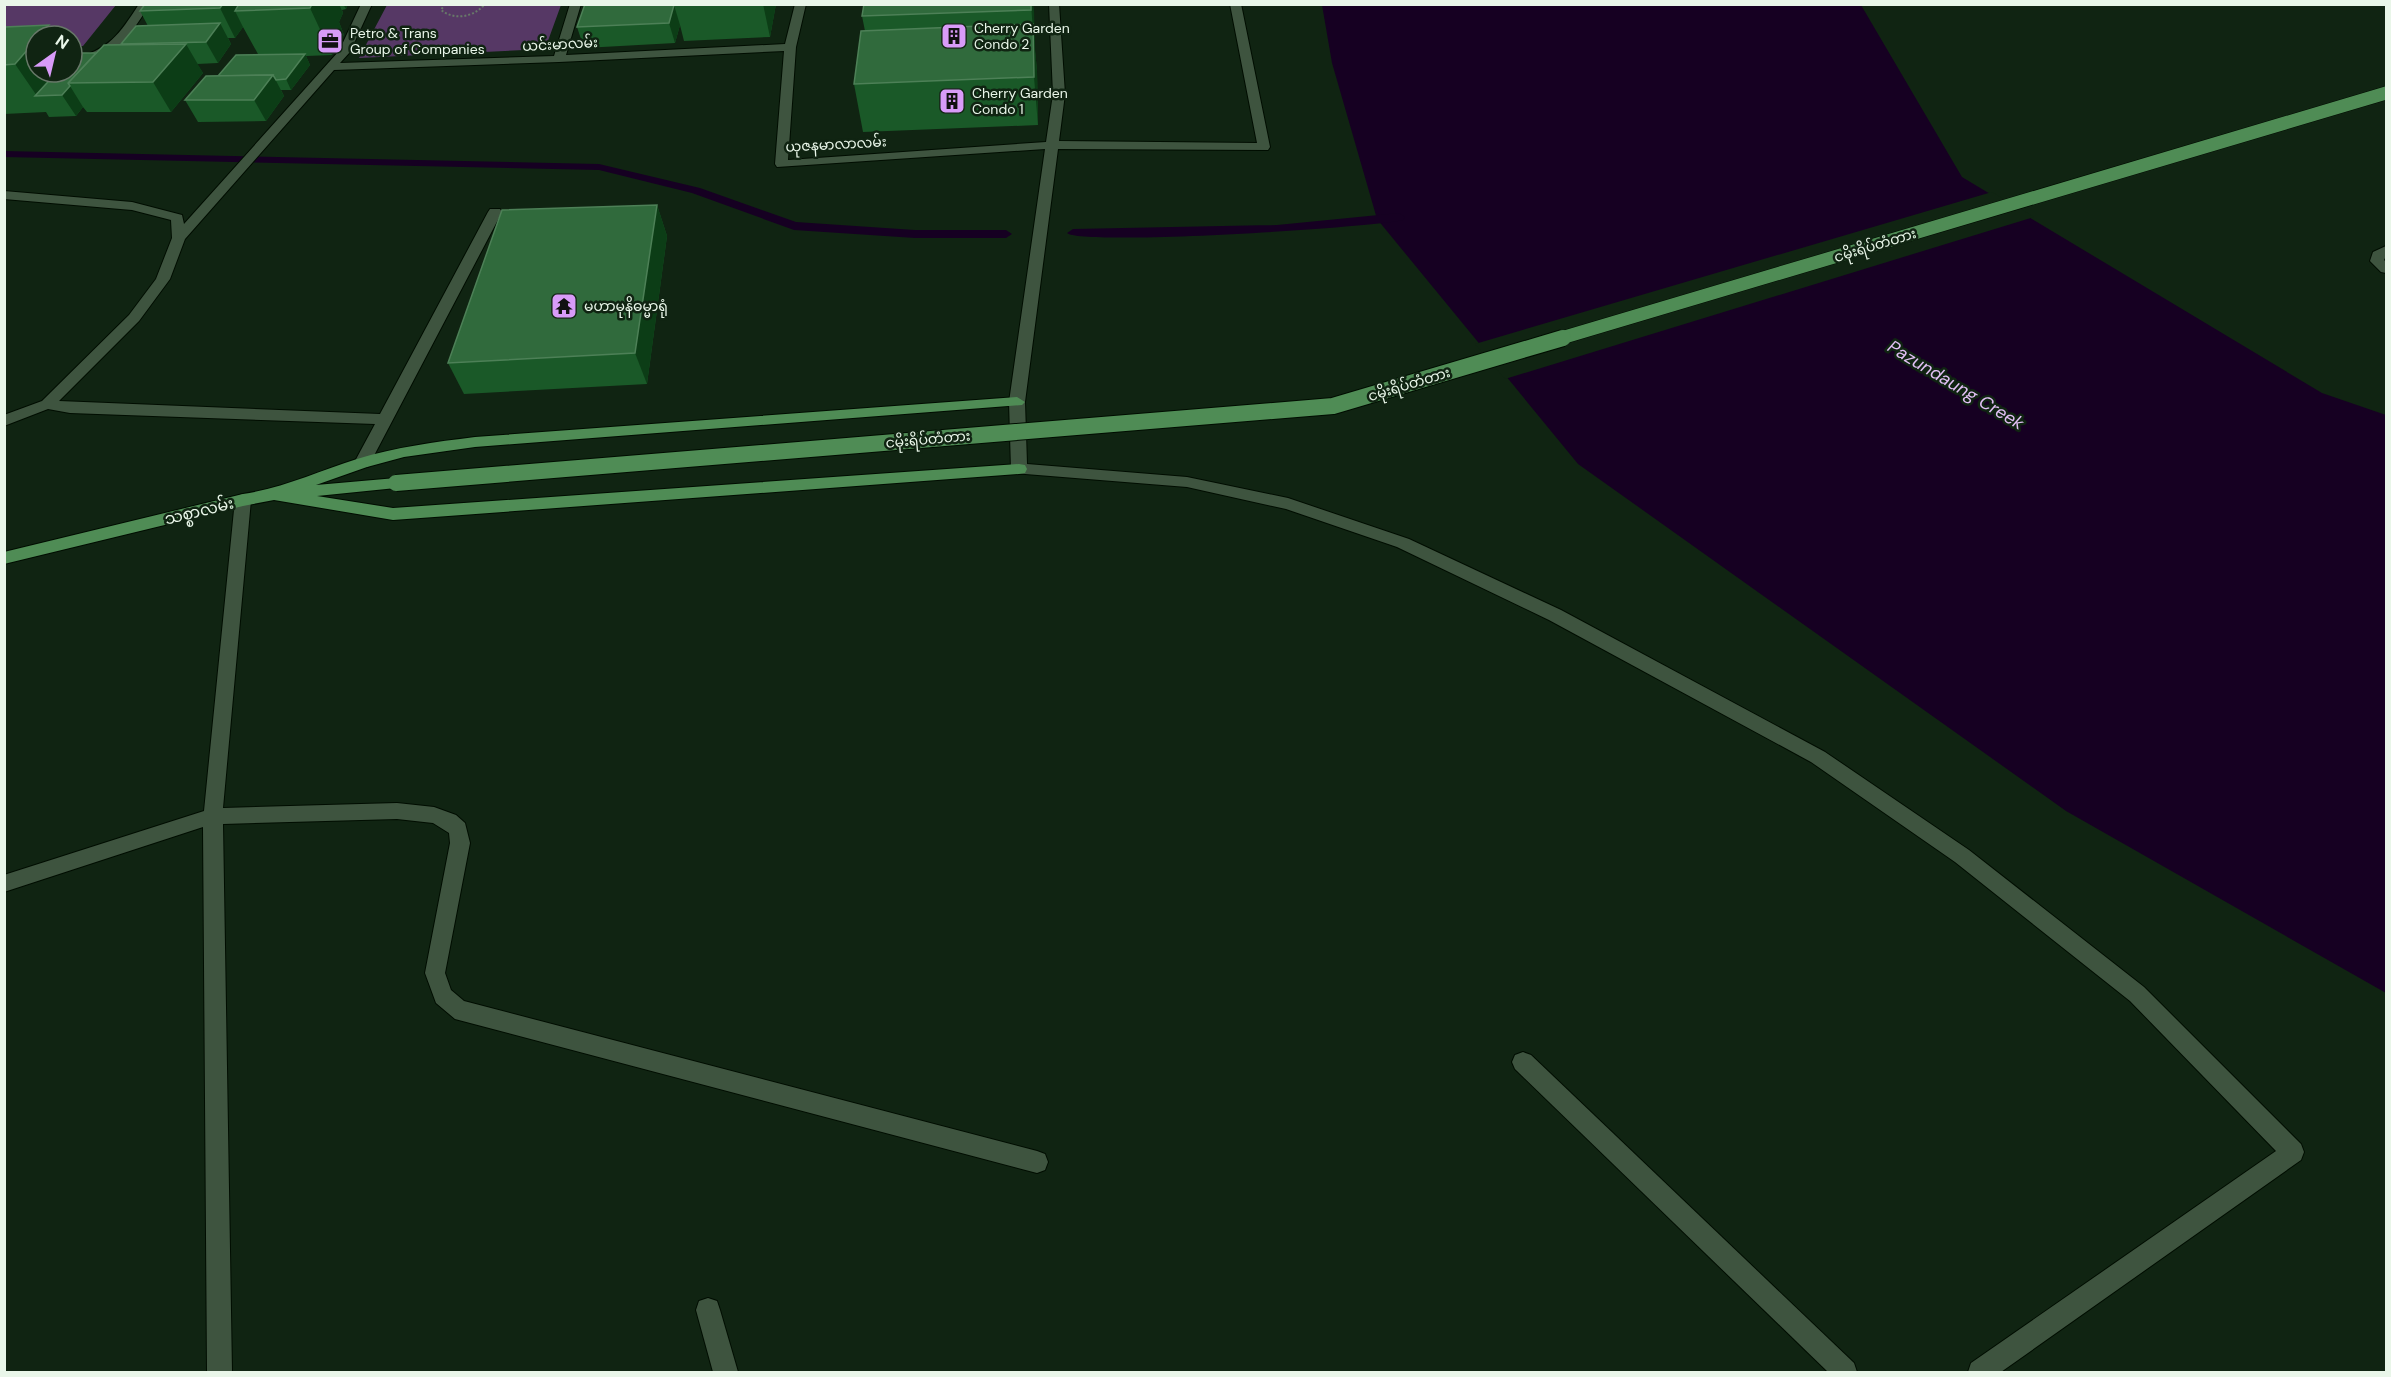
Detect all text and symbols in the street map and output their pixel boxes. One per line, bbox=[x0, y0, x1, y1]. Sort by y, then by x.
place label: Cherry Garden Condo 2 bbox=[974, 19, 1070, 53]
building icon: Cherry Garden Condo 2 bbox=[939, 21, 969, 51]
north arrow bbox=[24, 24, 84, 84]
place label: Petro & Trans Group of Companies bbox=[350, 24, 485, 58]
office icon: Petro & Trans Group of Companies bbox=[315, 26, 345, 56]
text: N bbox=[51, 30, 73, 54]
street label: ယင်းမာလမ်း bbox=[522, 32, 598, 55]
place label: Cherry Garden Condo 1 bbox=[972, 84, 1068, 118]
building icon: Cherry Garden Condo 1 bbox=[937, 86, 967, 116]
street label: ယုဇနမာလာလမ်း bbox=[785, 131, 887, 159]
street label: ငမိုးရိပ်တံတား bbox=[1831, 223, 1919, 269]
temple icon: မဟာမုနိဓမ္မာရုံ bbox=[549, 291, 579, 321]
place label: မဟာမုနိဓမ္မာရုံ bbox=[584, 296, 668, 318]
water label: Pazundaung Creek bbox=[1883, 335, 2029, 436]
street label: ငမိုးရိပ်တံတား bbox=[1365, 362, 1453, 408]
street label: ငမိုးရိပ်တံတား bbox=[885, 425, 971, 455]
street label: သစ္စာလမ်း bbox=[162, 491, 237, 533]

